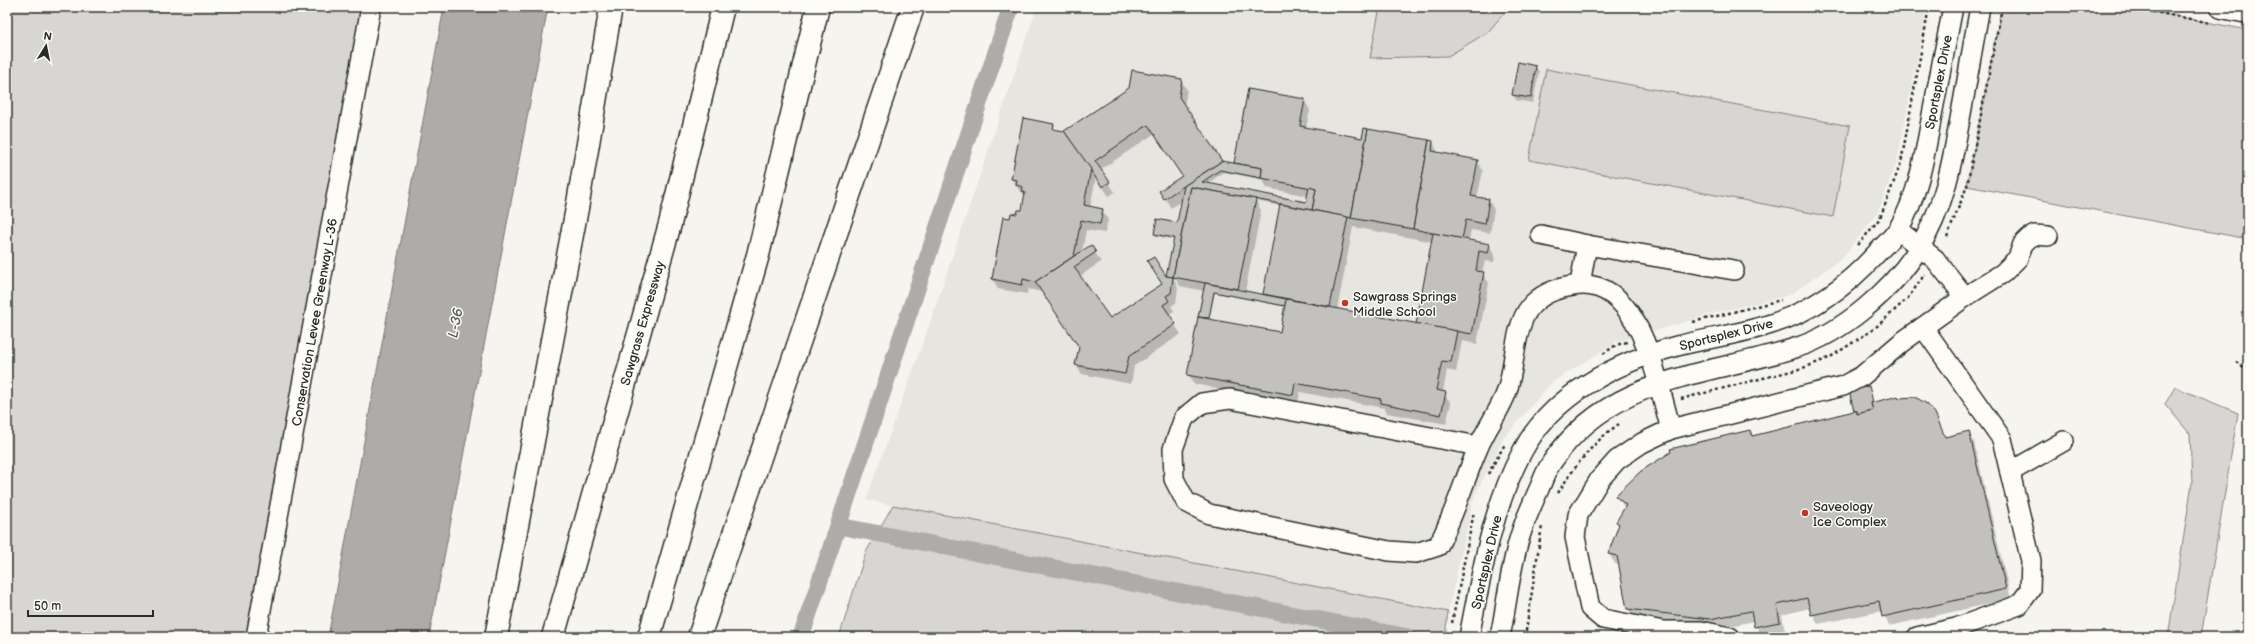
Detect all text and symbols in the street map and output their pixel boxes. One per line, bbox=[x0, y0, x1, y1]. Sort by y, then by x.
north arrow bbox=[26, 26, 66, 66]
text: N bbox=[42, 30, 53, 44]
street label: Sportsplex Drive bbox=[1922, 33, 1956, 131]
street label: Conservation Levee Greenway L-36 bbox=[289, 217, 341, 427]
street label: Sawgrass Expressway bbox=[618, 259, 668, 387]
place label: Sawgrass Springs Middle School bbox=[1353, 289, 1457, 320]
marker: Sawgrass Springs Middle School bbox=[1340, 298, 1350, 308]
water label: L-36 bbox=[444, 306, 467, 339]
street label: Sportsplex Drive bbox=[1678, 316, 1775, 354]
place label: Saveology Ice Complex bbox=[1813, 499, 1887, 530]
marker: Saveology Ice Complex bbox=[1800, 508, 1810, 518]
street label: Sportsplex Drive bbox=[1468, 513, 1506, 611]
scale bar bbox=[28, 592, 153, 618]
text: 50 m bbox=[34, 599, 61, 614]

